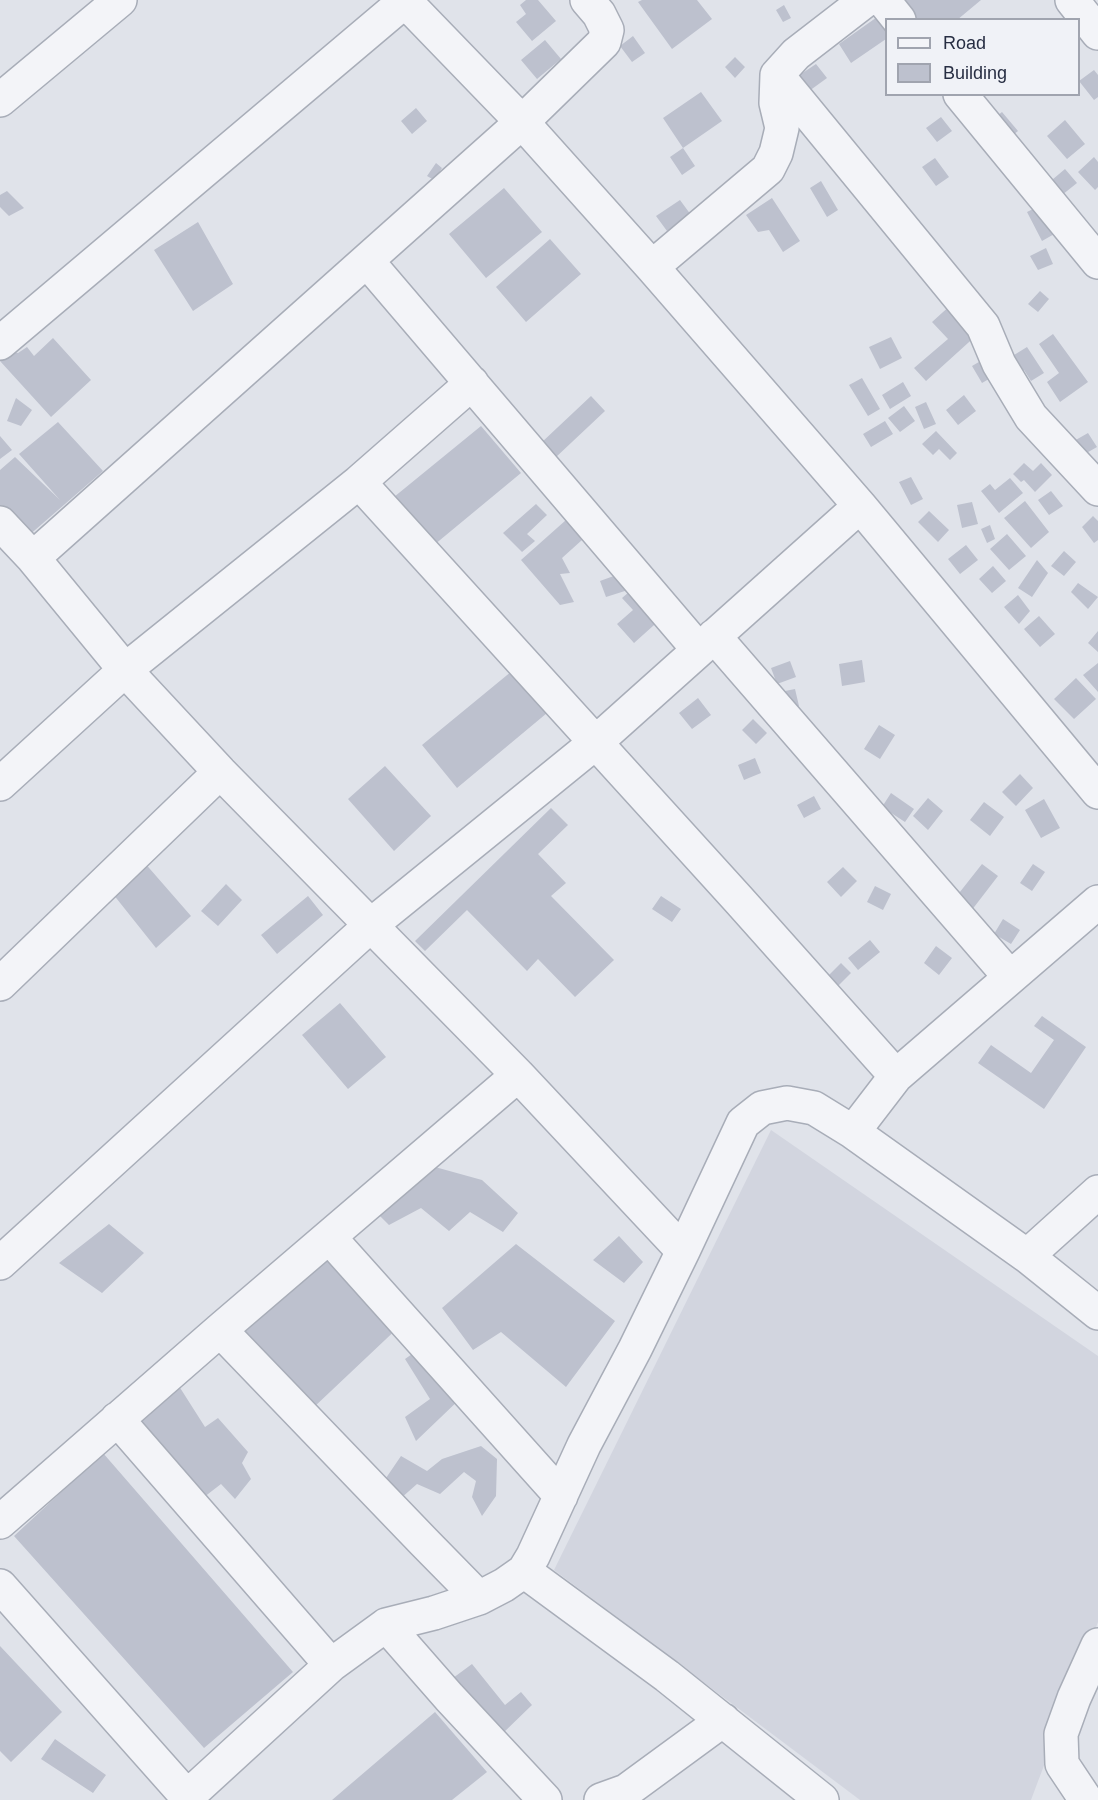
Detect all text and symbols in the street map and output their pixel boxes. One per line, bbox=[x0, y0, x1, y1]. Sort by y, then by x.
legend bbox=[885, 18, 1080, 96]
text: Road bbox=[943, 33, 986, 53]
text: Building bbox=[943, 63, 1007, 83]

